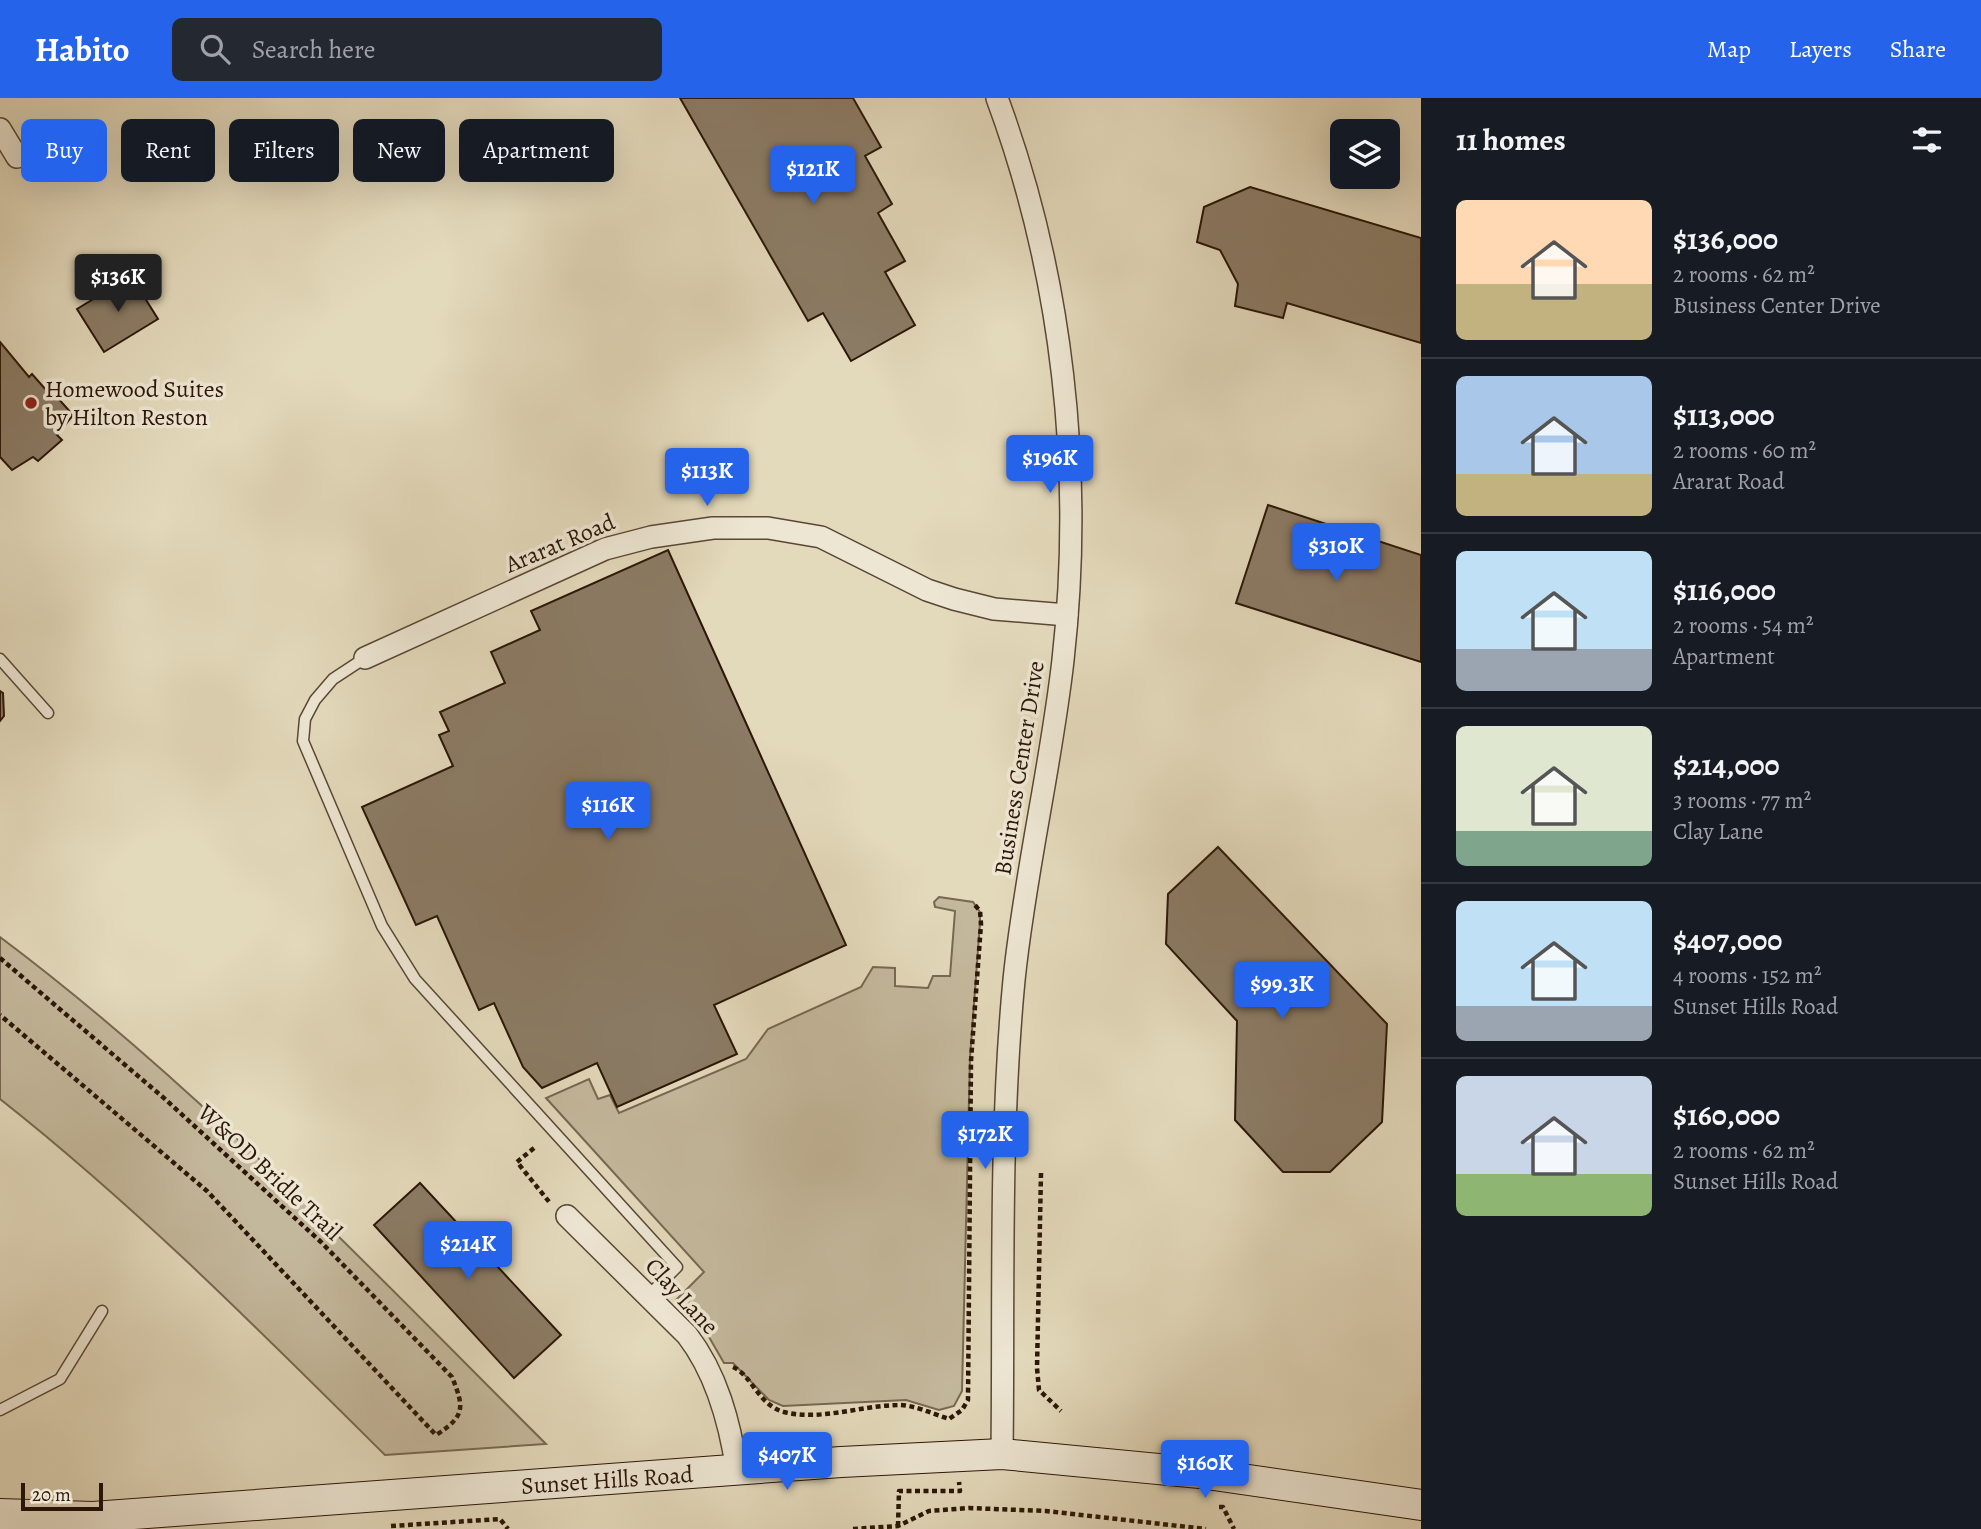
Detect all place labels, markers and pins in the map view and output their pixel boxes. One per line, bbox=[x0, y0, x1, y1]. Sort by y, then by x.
pin: $121K bbox=[764, 146, 862, 206]
pin: $136K bbox=[69, 254, 167, 314]
place label: Homewood Suites by Hilton Reston bbox=[45, 373, 224, 433]
marker: Homewood Suites by Hilton Reston bbox=[23, 395, 39, 411]
pin: $196K bbox=[1001, 436, 1099, 495]
pin: $113K bbox=[658, 448, 756, 508]
pin: $310K bbox=[1287, 524, 1385, 583]
pin: $116K bbox=[559, 782, 657, 842]
pin: $99.3K bbox=[1225, 962, 1339, 1021]
pin: $172K bbox=[936, 1112, 1034, 1171]
pin: $214K bbox=[419, 1222, 517, 1281]
pin: $407K bbox=[738, 1432, 836, 1492]
pin: $160K bbox=[1156, 1440, 1254, 1500]

